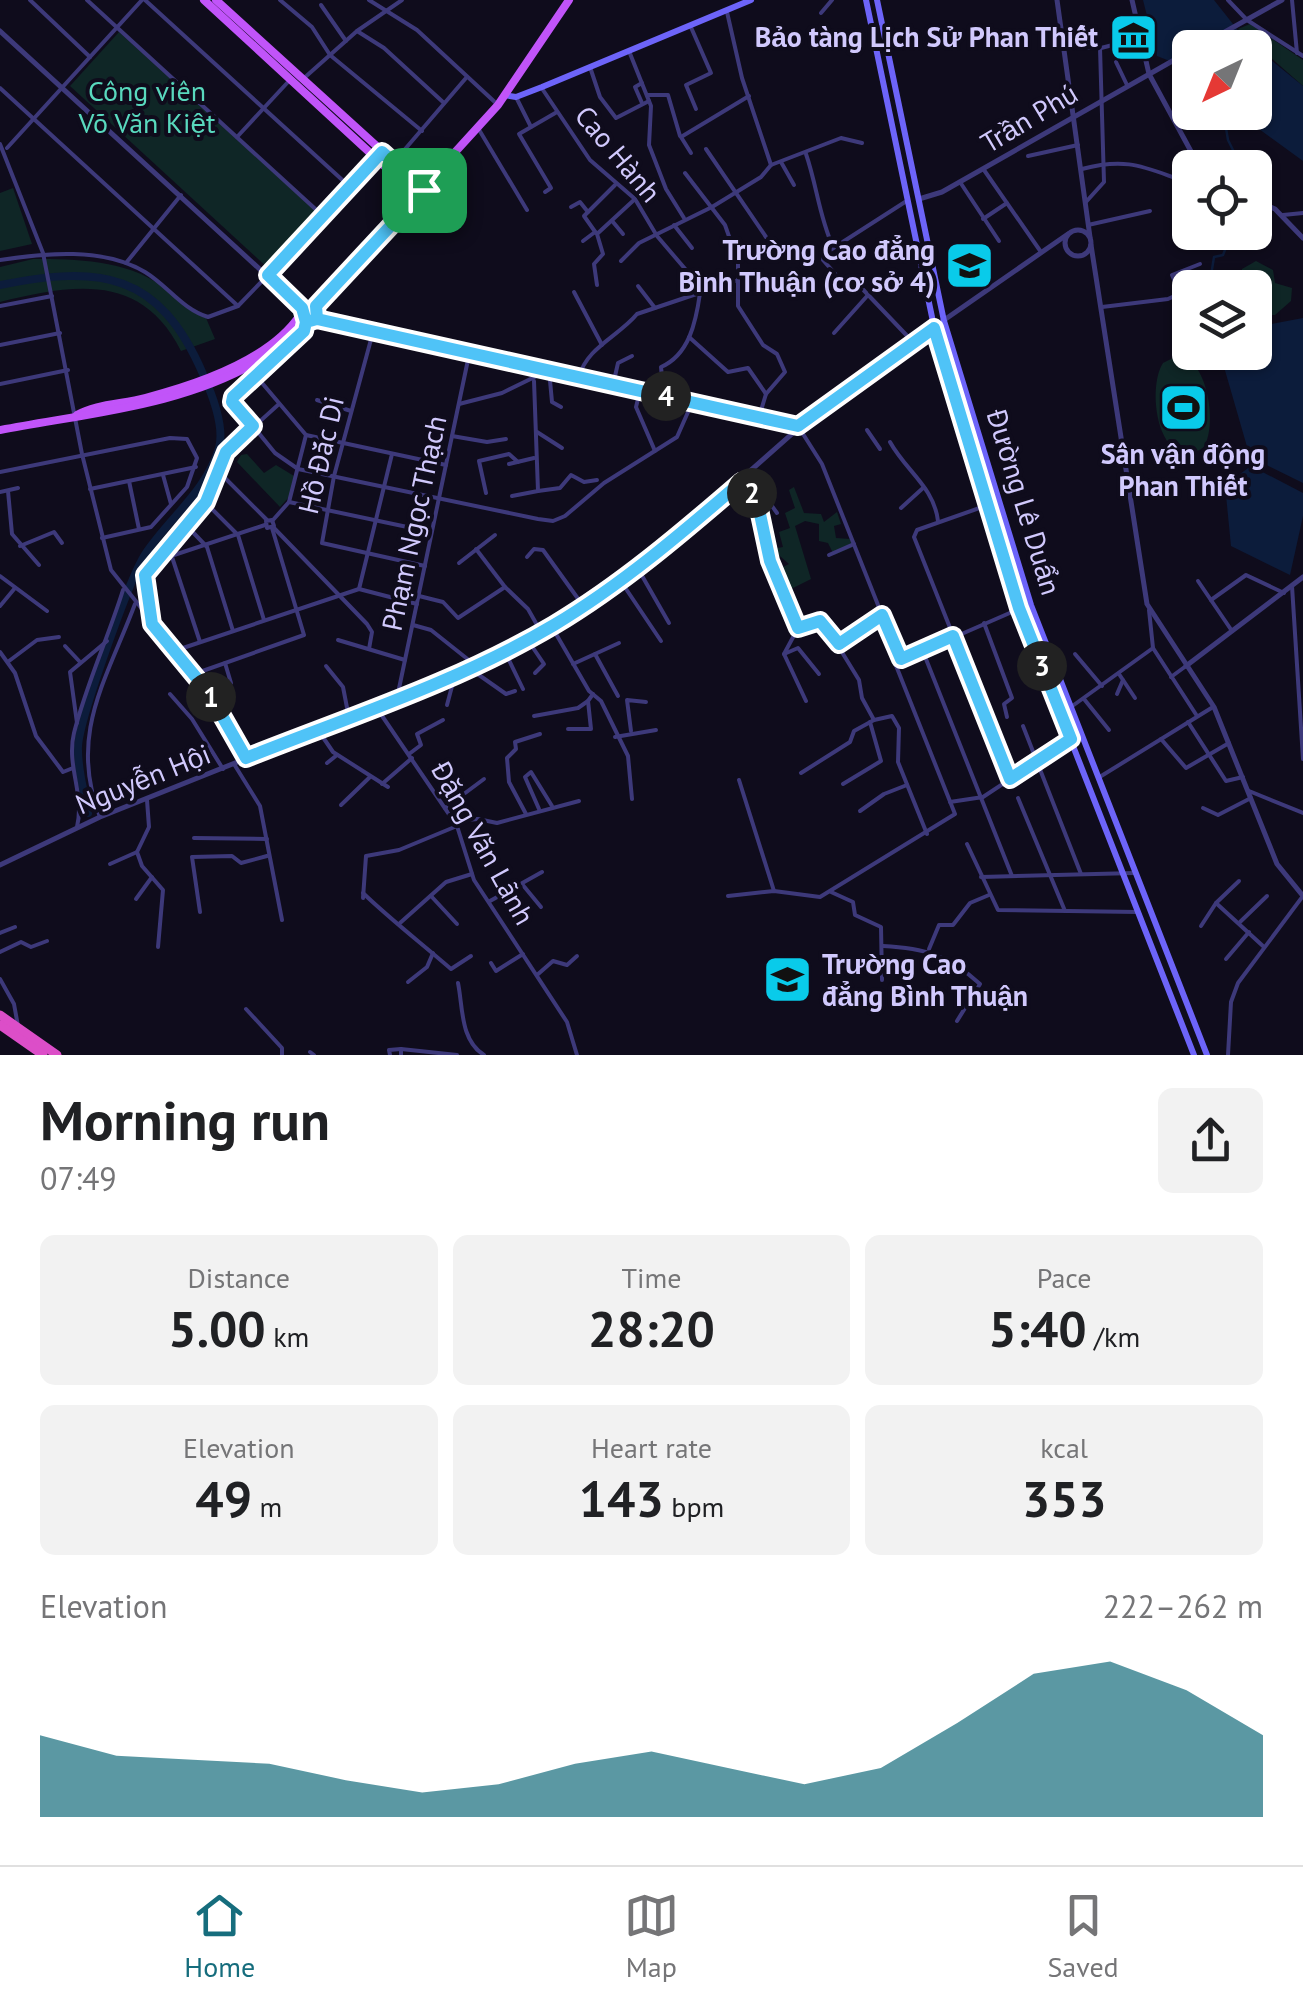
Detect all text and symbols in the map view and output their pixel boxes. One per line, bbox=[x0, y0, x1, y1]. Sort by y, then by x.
museum icon: Bảo tàng Lịch Sử Phan Thiết bbox=[1107, 11, 1159, 63]
place label: Bảo tàng Lịch Sử Phan Thiết bbox=[755, 18, 1098, 55]
north arrow bbox=[1172, 30, 1272, 130]
map controls bbox=[1172, 30, 1272, 370]
park label: Công viên Võ Văn Kiệt bbox=[77, 72, 216, 141]
street label: Trần Phú bbox=[974, 74, 1084, 161]
street label: Cao Hành bbox=[567, 98, 670, 210]
pin bbox=[382, 148, 467, 233]
button: locate bbox=[1172, 150, 1272, 250]
icon: arrive bbox=[397, 163, 452, 218]
place label: Trường Cao đẳng Bình Thuận (cơ sở 4) bbox=[679, 231, 935, 300]
school or university icon: Trường Cao đẳng Bình Thuận (cơ sở 4) bbox=[944, 240, 996, 292]
button: layers bbox=[1172, 270, 1272, 370]
pin: 4 bbox=[641, 371, 691, 421]
text: 4 bbox=[658, 377, 674, 414]
sports icon: Sân vận động Phan Thiết bbox=[1157, 381, 1209, 433]
street label: Hồ Đắc Di bbox=[289, 393, 352, 517]
street label: Đường Lê Duẩn bbox=[978, 404, 1070, 599]
street label: Phạm Ngọc Thạch bbox=[373, 412, 454, 634]
place label: Sân vận động Phan Thiết bbox=[1101, 435, 1265, 504]
pin: 2 bbox=[727, 468, 777, 518]
text: 2 bbox=[744, 474, 760, 511]
pin: 3 bbox=[1017, 641, 1067, 691]
text: 3 bbox=[1034, 647, 1050, 684]
pin: 1 bbox=[186, 672, 236, 722]
text: 1 bbox=[203, 678, 219, 715]
street label: Nguyễn Hội bbox=[70, 735, 216, 822]
street label: Đặng Văn Lãnh bbox=[423, 754, 544, 931]
place label: Trường Cao đẳng Bình Thuận bbox=[822, 945, 1028, 1014]
school or university icon: Trường Cao đẳng Bình Thuận bbox=[761, 954, 813, 1006]
text: Morning run bbox=[40, 1084, 330, 1155]
button: share bbox=[1158, 1088, 1263, 1193]
text: 07:49 bbox=[40, 1157, 117, 1199]
text: Distance bbox=[188, 1259, 290, 1296]
text: Time bbox=[621, 1259, 682, 1296]
text: Pace bbox=[1037, 1259, 1092, 1296]
text: 5.00 bbox=[168, 1296, 266, 1361]
text: 28:20 bbox=[588, 1296, 715, 1361]
text: 5:40 bbox=[988, 1296, 1087, 1361]
text: km bbox=[266, 1318, 309, 1355]
text: /km bbox=[1087, 1318, 1140, 1355]
text: Elevation bbox=[183, 1429, 295, 1466]
text: Heart rate bbox=[591, 1429, 712, 1466]
text: kcal bbox=[1040, 1429, 1088, 1466]
text: 49 bbox=[195, 1466, 252, 1531]
text: 143 bbox=[579, 1466, 664, 1531]
text: 353 bbox=[1022, 1466, 1107, 1531]
text: m bbox=[252, 1488, 282, 1525]
text: bpm bbox=[664, 1488, 724, 1525]
text: Elevation bbox=[40, 1585, 167, 1627]
text: 222–262 m bbox=[1103, 1585, 1263, 1627]
tab: Home bbox=[184, 1888, 255, 1985]
tab: Map bbox=[624, 1888, 679, 1985]
tab: Saved bbox=[1047, 1888, 1119, 1985]

